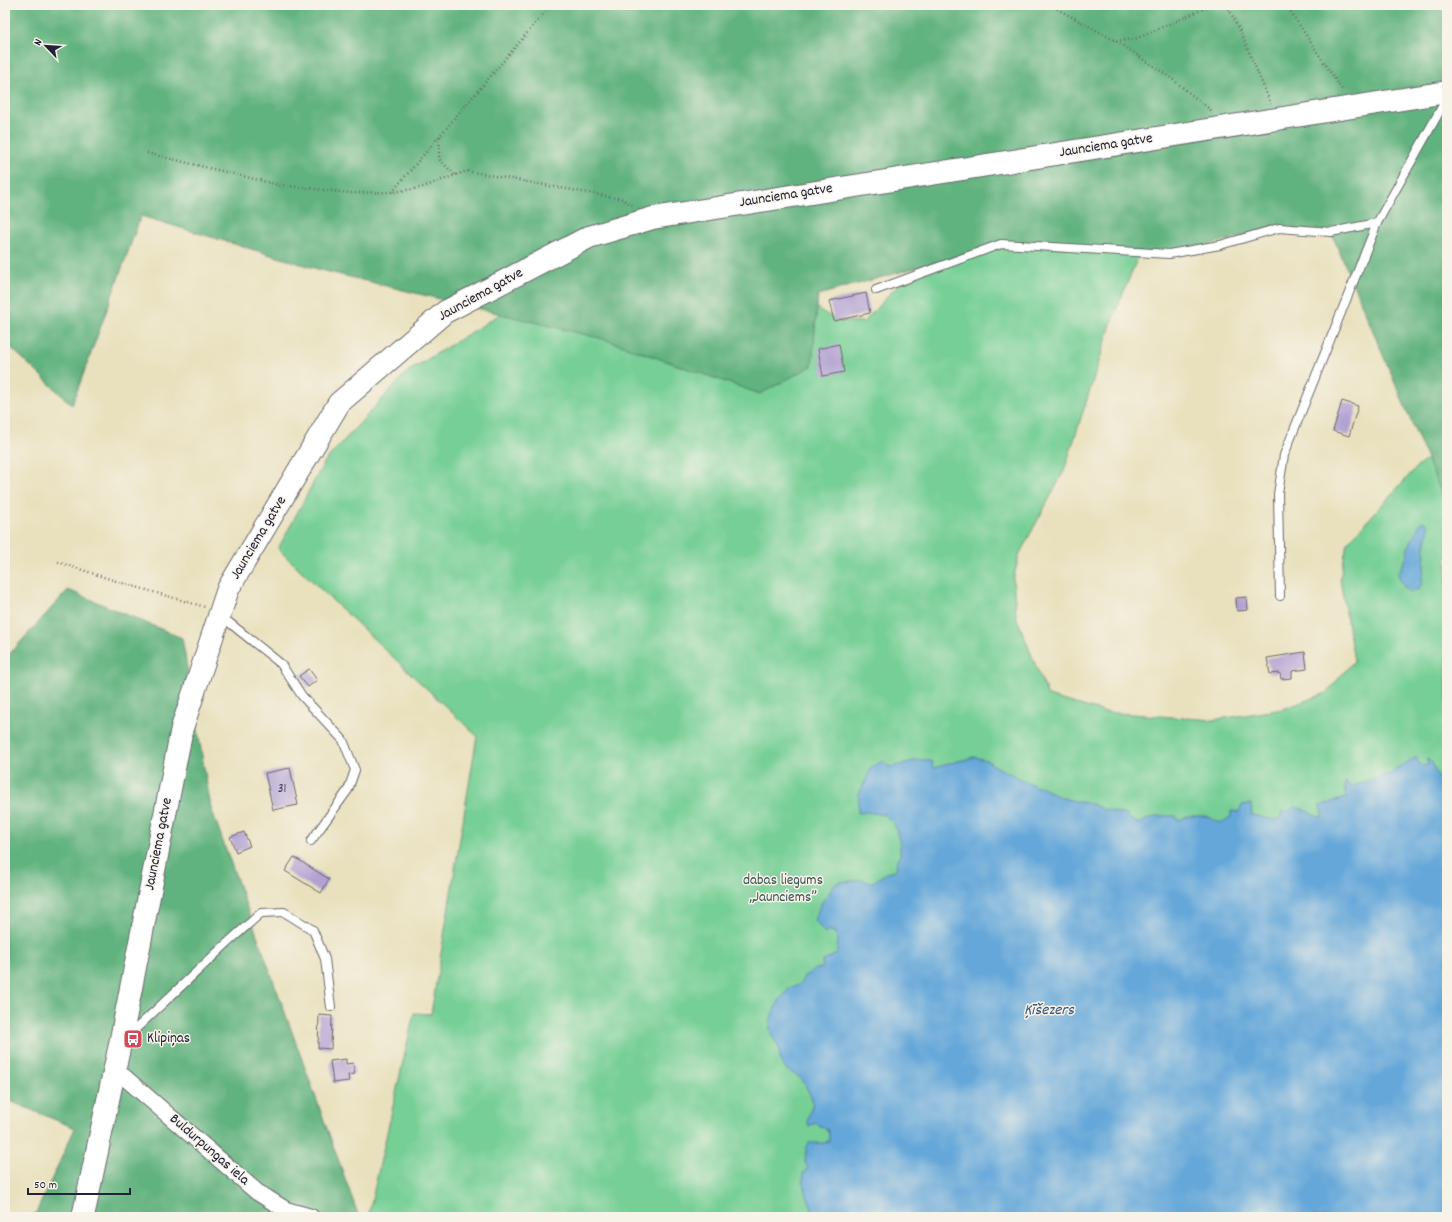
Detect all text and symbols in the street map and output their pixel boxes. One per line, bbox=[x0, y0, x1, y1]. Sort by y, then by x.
north arrow bbox=[26, 26, 66, 66]
text: N bbox=[30, 36, 47, 48]
street label: Jaunciema gatve bbox=[1058, 128, 1155, 164]
street label: Jaunciema gatve bbox=[738, 178, 835, 214]
street label: Jaunciema gatve bbox=[435, 262, 528, 327]
street label: Jaunciema gatve bbox=[225, 492, 293, 584]
house number: 31 bbox=[278, 780, 286, 799]
street label: Jaunciema gatve bbox=[139, 795, 179, 892]
park label: dabas liegums „Jaunciems” bbox=[743, 870, 823, 909]
water label: Ķīšezers bbox=[1024, 999, 1075, 1022]
bus stop icon: Klipiņas bbox=[122, 1028, 144, 1050]
place label: Klipiņas bbox=[147, 1028, 190, 1050]
street label: Buldurpungas iela bbox=[164, 1109, 255, 1192]
scale bar bbox=[28, 1170, 130, 1196]
text: 50 m bbox=[34, 1177, 57, 1194]

